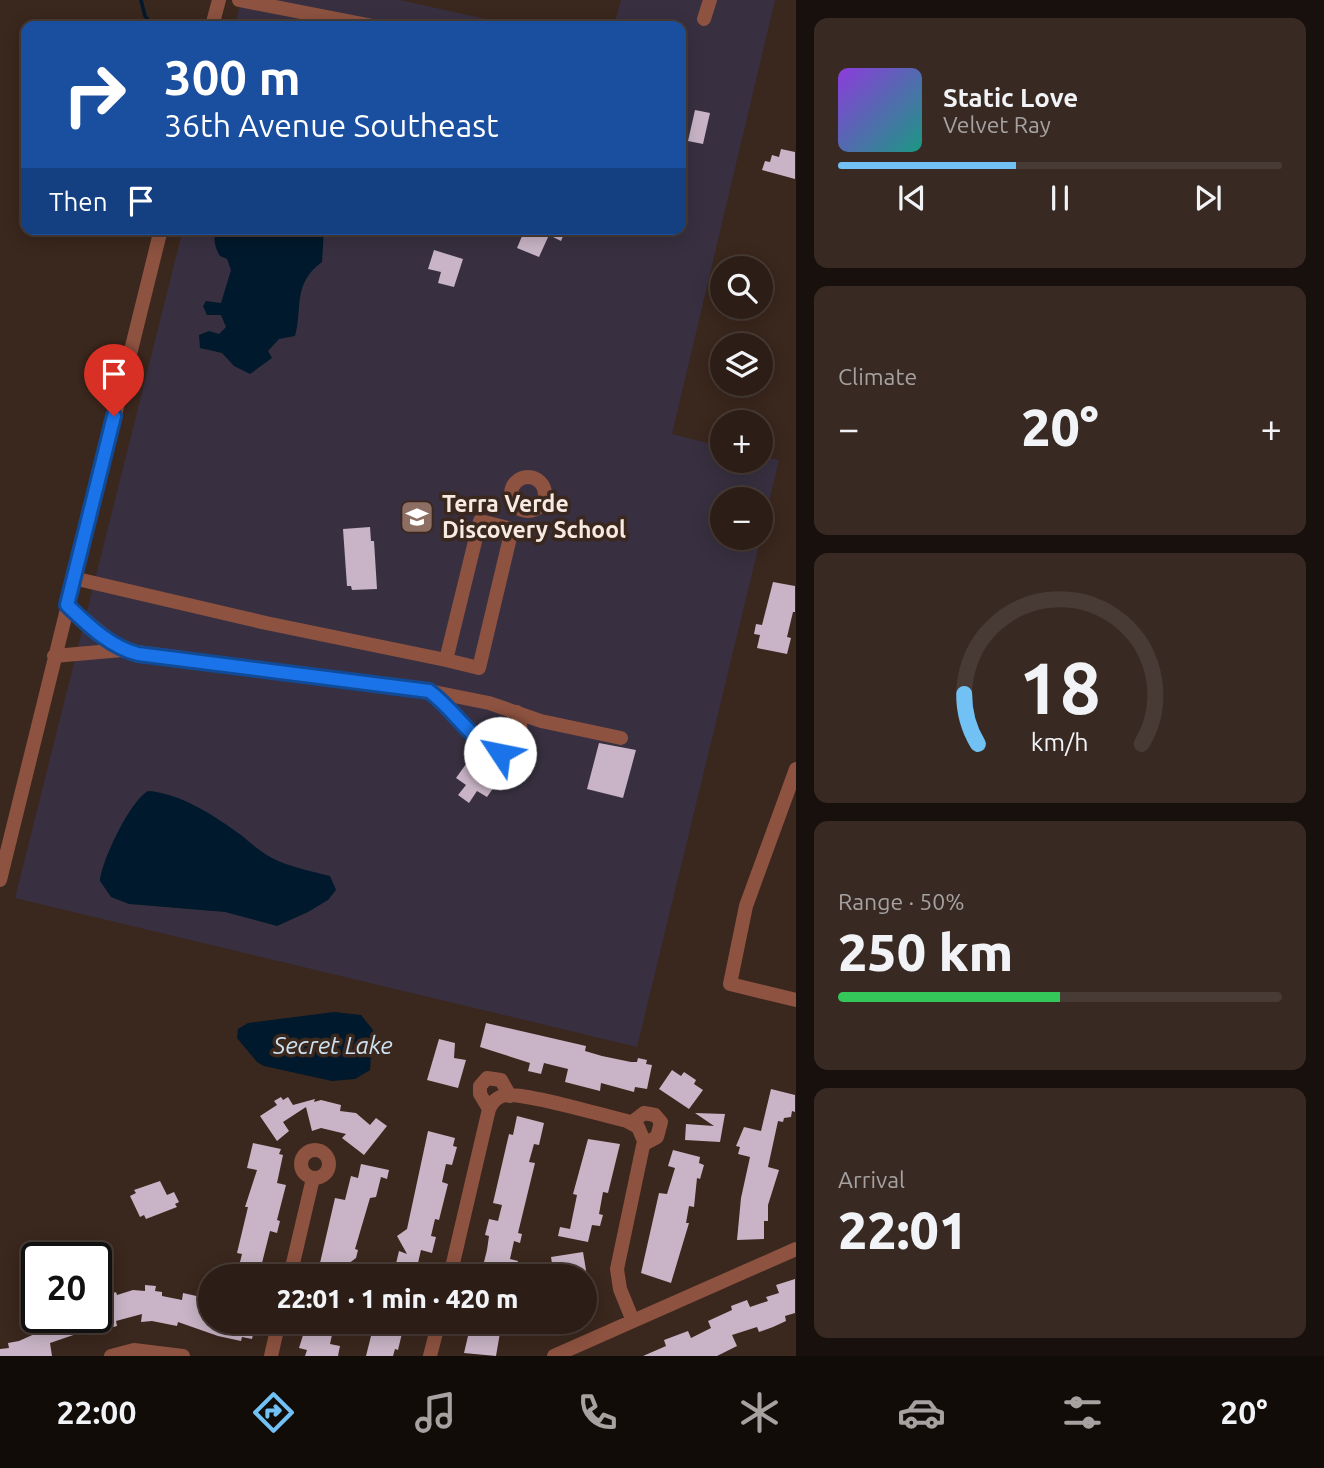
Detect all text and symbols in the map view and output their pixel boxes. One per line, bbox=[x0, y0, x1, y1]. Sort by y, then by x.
icon: right bbox=[49, 49, 140, 140]
text: 300 m bbox=[164, 49, 301, 104]
text: Static Love bbox=[943, 83, 1078, 112]
text: 36th Avenue Southeast bbox=[164, 107, 499, 143]
text: Velvet Ray bbox=[943, 112, 1051, 137]
icon: previous bbox=[893, 179, 931, 217]
icon: pause bbox=[1041, 179, 1079, 217]
icon: next bbox=[1189, 179, 1227, 217]
icon: arrive bbox=[122, 182, 160, 220]
text: Then bbox=[49, 187, 108, 216]
map controls bbox=[710, 256, 773, 550]
button: search bbox=[710, 256, 773, 319]
button: layers bbox=[710, 333, 773, 396]
pin bbox=[84, 344, 144, 416]
icon: arrive bbox=[95, 355, 133, 393]
text: Climate bbox=[838, 364, 917, 389]
text: 20° bbox=[1021, 398, 1099, 456]
text: − bbox=[838, 407, 859, 449]
text: + bbox=[1261, 407, 1282, 449]
button: + bbox=[710, 410, 773, 473]
button: − bbox=[710, 487, 773, 550]
place label: Terra Verde Discovery School bbox=[442, 491, 626, 542]
school or university icon: Terra Verde Discovery School bbox=[398, 498, 436, 536]
text: 18 bbox=[1019, 646, 1101, 728]
position arrow bbox=[463, 716, 537, 790]
text: km/h bbox=[1031, 728, 1089, 756]
text: Range · 50% bbox=[838, 889, 965, 914]
text: 250 km bbox=[838, 923, 1013, 981]
water label: Secret Lake bbox=[272, 1032, 393, 1059]
text: Arrival bbox=[838, 1167, 905, 1192]
text: 22:01 bbox=[838, 1201, 968, 1259]
speed limit sign: 20 bbox=[21, 1242, 112, 1333]
text: 22:01 · 1 min · 420 m bbox=[277, 1284, 518, 1313]
icon: directions bbox=[249, 1388, 298, 1437]
icon: music bbox=[411, 1388, 460, 1437]
icon: phone bbox=[573, 1388, 622, 1437]
icon: climate bbox=[735, 1388, 784, 1437]
icon: car bbox=[897, 1388, 946, 1437]
icon: filters bbox=[1058, 1388, 1107, 1437]
text: 22:00 bbox=[56, 1394, 136, 1430]
text: 20° bbox=[1220, 1394, 1268, 1430]

